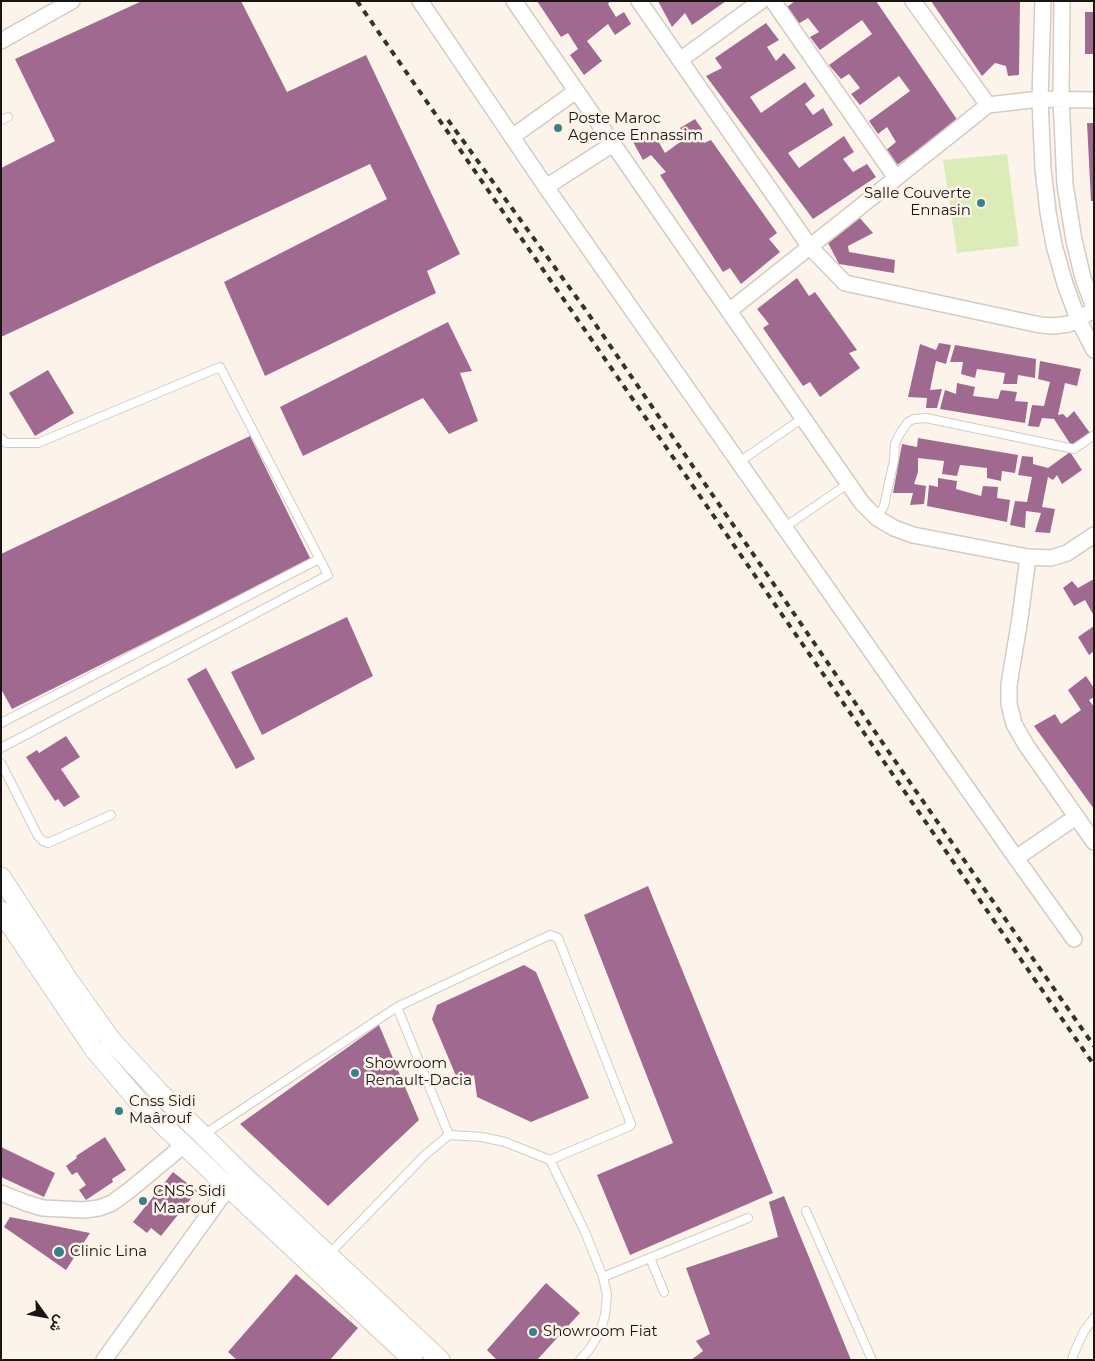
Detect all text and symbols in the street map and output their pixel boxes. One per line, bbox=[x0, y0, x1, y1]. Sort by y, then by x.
place label: Poste Maroc Agence Ennassim bbox=[568, 110, 703, 145]
marker: Poste Maroc Agence Ennassim bbox=[552, 122, 564, 134]
place label: Salle Couverte Ennasin bbox=[864, 185, 971, 220]
marker: Salle Couverte Ennasin bbox=[975, 197, 987, 209]
place label: Showroom Renault-Dacia bbox=[365, 1055, 472, 1090]
marker: Showroom Renault-Dacia bbox=[349, 1067, 361, 1079]
place label: Cnss Sidi Maârouf bbox=[129, 1093, 196, 1128]
marker: Cnss Sidi Maârouf bbox=[113, 1105, 125, 1117]
place label: CNSS Sidi Maarouf bbox=[153, 1183, 226, 1218]
marker: CNSS Sidi Maarouf bbox=[137, 1195, 149, 1207]
place label: Clinic Lina bbox=[70, 1243, 147, 1261]
marker: Clinic Lina bbox=[52, 1245, 66, 1259]
north arrow bbox=[20, 1291, 70, 1341]
text: ش bbox=[46, 1312, 70, 1336]
place label: Showroom Fiat bbox=[543, 1323, 658, 1341]
marker: Showroom Fiat bbox=[527, 1326, 539, 1338]

